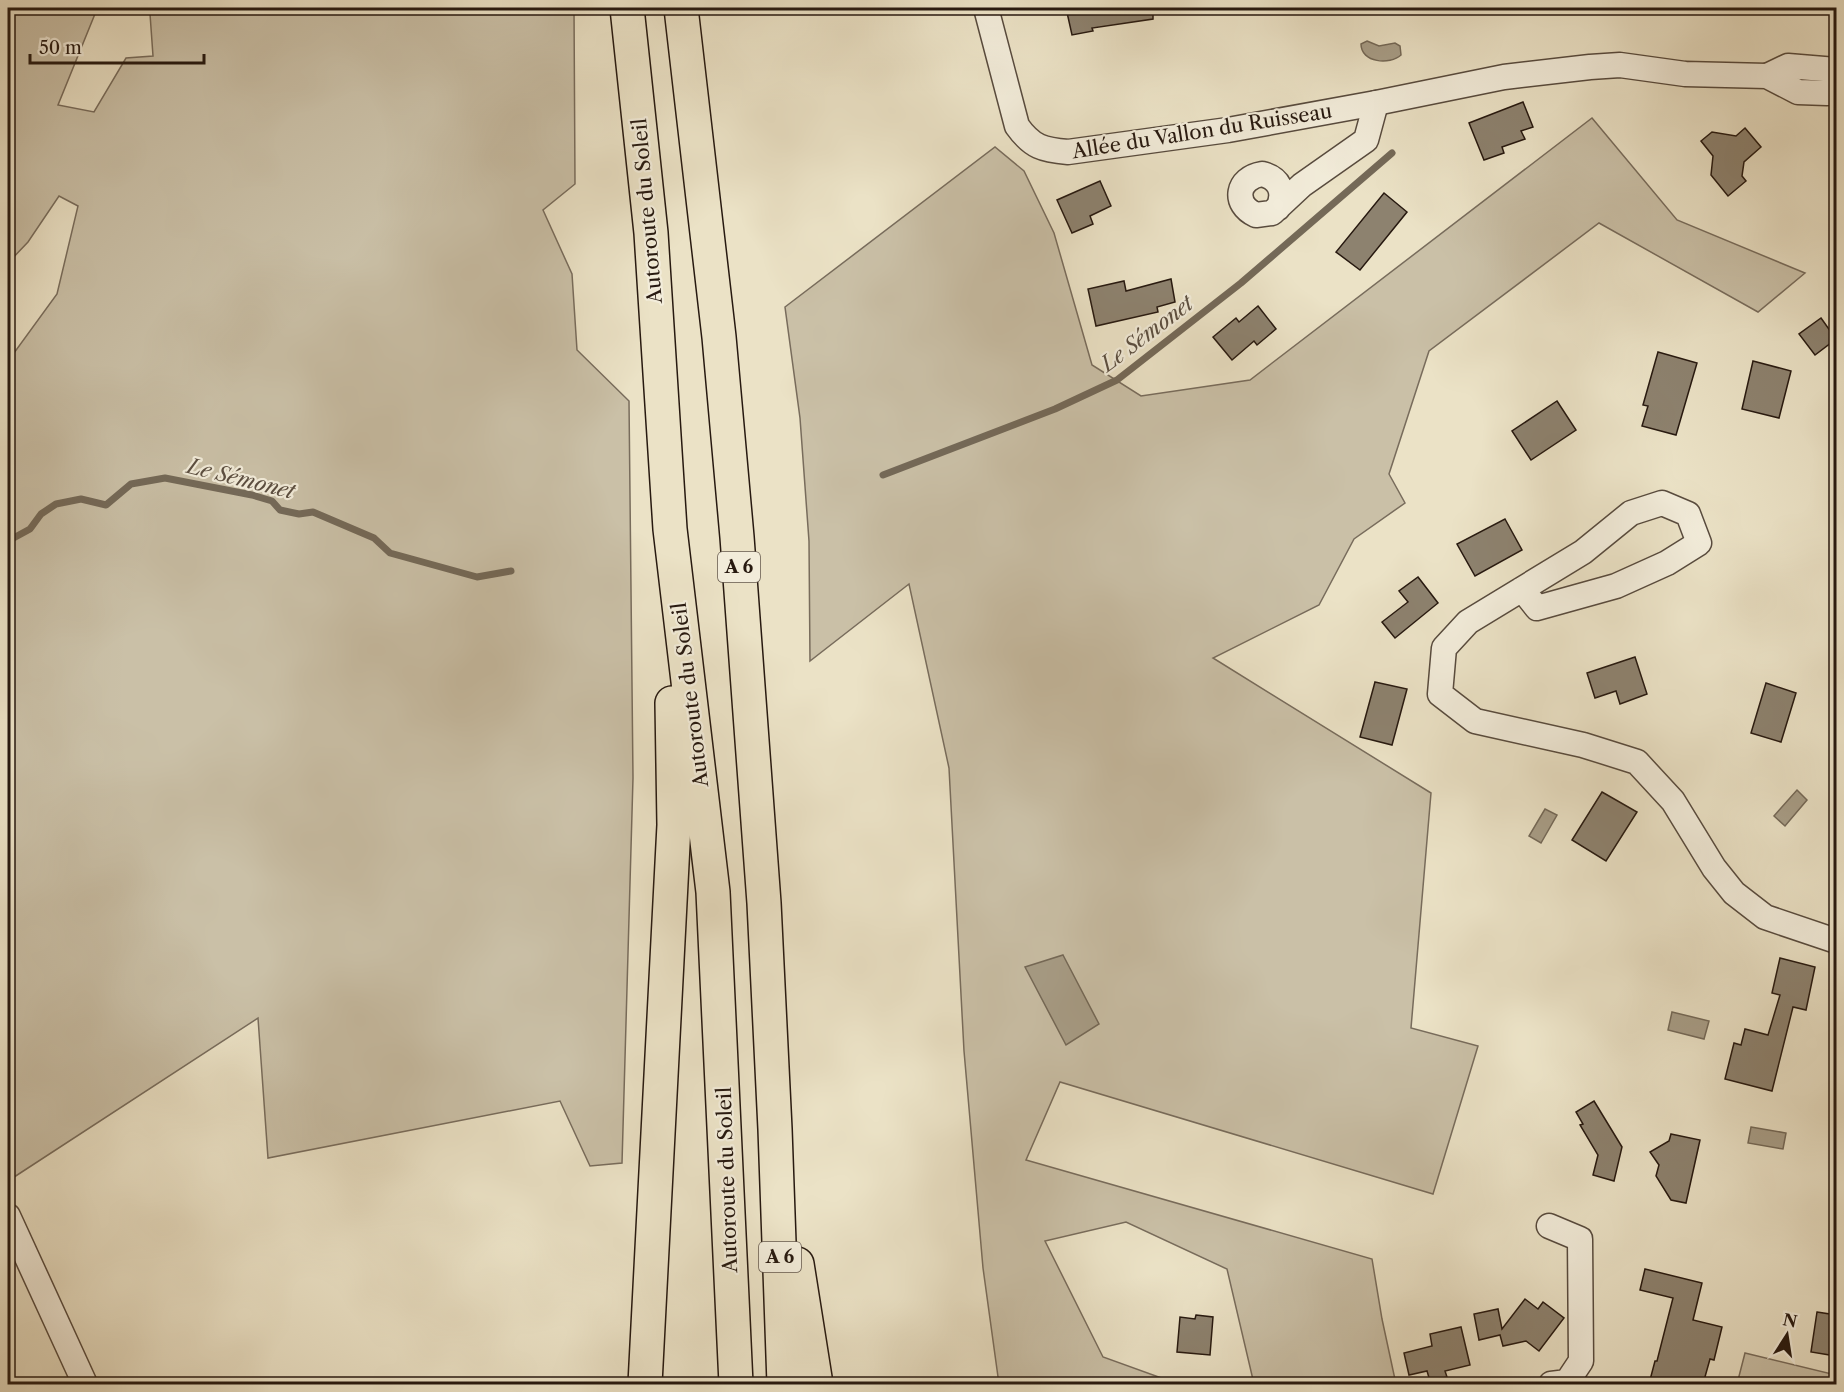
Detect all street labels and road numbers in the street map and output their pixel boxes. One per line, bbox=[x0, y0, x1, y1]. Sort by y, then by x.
street label: Allée du Vallon du Ruisseau bbox=[1069, 99, 1334, 164]
street label: Autoroute du Soleil bbox=[627, 117, 667, 306]
road number: A 6 bbox=[718, 552, 760, 582]
street label: Autoroute du Soleil bbox=[667, 601, 713, 790]
street label: Autoroute du Soleil bbox=[712, 1087, 742, 1274]
road number: A 6 bbox=[759, 1242, 801, 1272]

